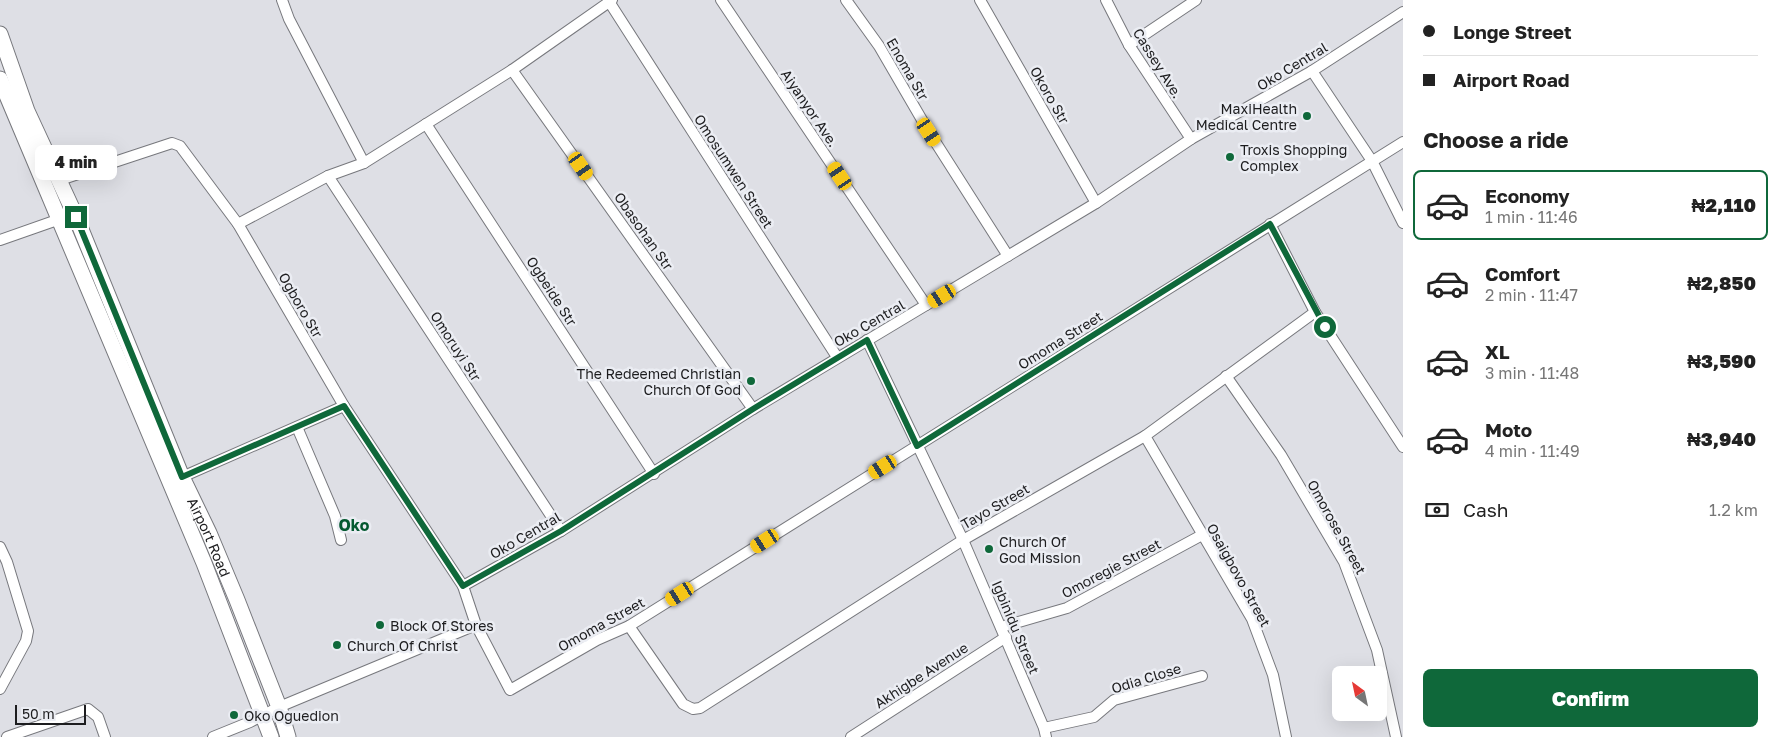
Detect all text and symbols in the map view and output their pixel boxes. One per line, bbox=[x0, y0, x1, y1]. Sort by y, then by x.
text: Longe Street bbox=[1453, 20, 1572, 43]
street label: Cassey Ave. bbox=[1130, 25, 1186, 101]
street label: Enoma Str bbox=[883, 35, 933, 104]
street label: Oko Central bbox=[1254, 38, 1330, 94]
street label: Okoro Str bbox=[1027, 63, 1073, 127]
street label: Aiyanyor Ave. bbox=[778, 66, 842, 150]
text: Airport Road bbox=[1453, 68, 1569, 91]
place label: MaxiHealth Medical Centre bbox=[1196, 100, 1297, 133]
marker: MaxiHealth Medical Centre bbox=[1301, 110, 1313, 122]
street label: Omosumwen Street bbox=[691, 111, 777, 231]
car bbox=[914, 115, 943, 149]
text: Choose a ride bbox=[1423, 126, 1569, 153]
place label: Troxis Shopping Complex bbox=[1240, 141, 1347, 174]
callout: 4 min bbox=[35, 144, 117, 180]
car bbox=[566, 149, 595, 183]
marker: Troxis Shopping Complex bbox=[1224, 151, 1236, 163]
text: 4 min bbox=[55, 152, 97, 172]
car bbox=[825, 159, 854, 193]
icon: car bbox=[1425, 183, 1470, 228]
text: Economy bbox=[1485, 184, 1570, 207]
street label: Obasohan Str bbox=[611, 189, 677, 274]
text: ₦2,110 bbox=[1692, 193, 1756, 216]
route end bbox=[65, 206, 87, 228]
text: 1 min · 11:46 bbox=[1485, 207, 1578, 227]
street label: Ogbeide Str bbox=[523, 253, 581, 329]
icon: car bbox=[1425, 261, 1470, 306]
text: Comfort bbox=[1485, 262, 1560, 285]
street label: Ogboro Str bbox=[275, 269, 327, 341]
text: ₦2,850 bbox=[1687, 271, 1756, 294]
car bbox=[925, 282, 958, 310]
text: 2 min · 11:47 bbox=[1485, 285, 1578, 305]
street label: Oko Central bbox=[830, 296, 908, 350]
street label: Omoma Street bbox=[1015, 307, 1105, 373]
street label: Omoruyi Str bbox=[427, 308, 485, 385]
route start bbox=[1314, 316, 1336, 338]
icon: car bbox=[1425, 339, 1470, 384]
text: XL bbox=[1485, 340, 1510, 363]
text: ₦3,590 bbox=[1687, 349, 1756, 372]
text: 3 min · 11:48 bbox=[1485, 363, 1579, 383]
place label: The Redeemed Christian Church Of God bbox=[576, 365, 741, 398]
marker: The Redeemed Christian Church Of God bbox=[745, 375, 757, 387]
icon: car bbox=[1425, 417, 1470, 462]
text: Moto bbox=[1485, 418, 1532, 441]
text: ₦3,940 bbox=[1687, 427, 1756, 450]
text: 4 min · 11:49 bbox=[1485, 441, 1580, 461]
car bbox=[866, 453, 899, 481]
street label: Omorose Street bbox=[1304, 477, 1370, 577]
street label: Tayo Street bbox=[958, 480, 1032, 532]
street label: Airport Road bbox=[185, 494, 235, 579]
icon: cash bbox=[1423, 496, 1451, 524]
text: Cash bbox=[1463, 498, 1508, 521]
text: 1.2 km bbox=[1709, 500, 1758, 520]
street label: Oko Central bbox=[486, 508, 564, 562]
district label: Oko bbox=[339, 515, 370, 535]
street label: Osaigbovo Street bbox=[1204, 520, 1274, 630]
car bbox=[748, 527, 781, 555]
place label: Church Of God Mission bbox=[999, 533, 1081, 566]
street label: Omoregie Street bbox=[1058, 535, 1164, 601]
marker: Church Of God Mission bbox=[983, 543, 995, 555]
street label: Igbinidu Street bbox=[989, 578, 1043, 676]
car bbox=[663, 580, 696, 608]
street label: Omoma Street bbox=[555, 593, 647, 655]
place label: Block Of Stores bbox=[390, 617, 494, 634]
marker: Block Of Stores bbox=[374, 619, 386, 631]
place label: Church Of Christ bbox=[347, 637, 458, 654]
street label: Akhigbe Avenue bbox=[871, 638, 971, 712]
marker: Church Of Christ bbox=[331, 639, 343, 651]
street label: Odia Close bbox=[1109, 659, 1183, 697]
north arrow bbox=[1332, 666, 1388, 721]
map controls bbox=[1332, 666, 1387, 721]
button: Confirm bbox=[1423, 669, 1758, 727]
scale bar bbox=[15, 702, 86, 725]
text: 50 m bbox=[22, 705, 55, 722]
place label: Oko Oguedion bbox=[244, 707, 339, 724]
marker: Oko Oguedion bbox=[228, 709, 240, 721]

